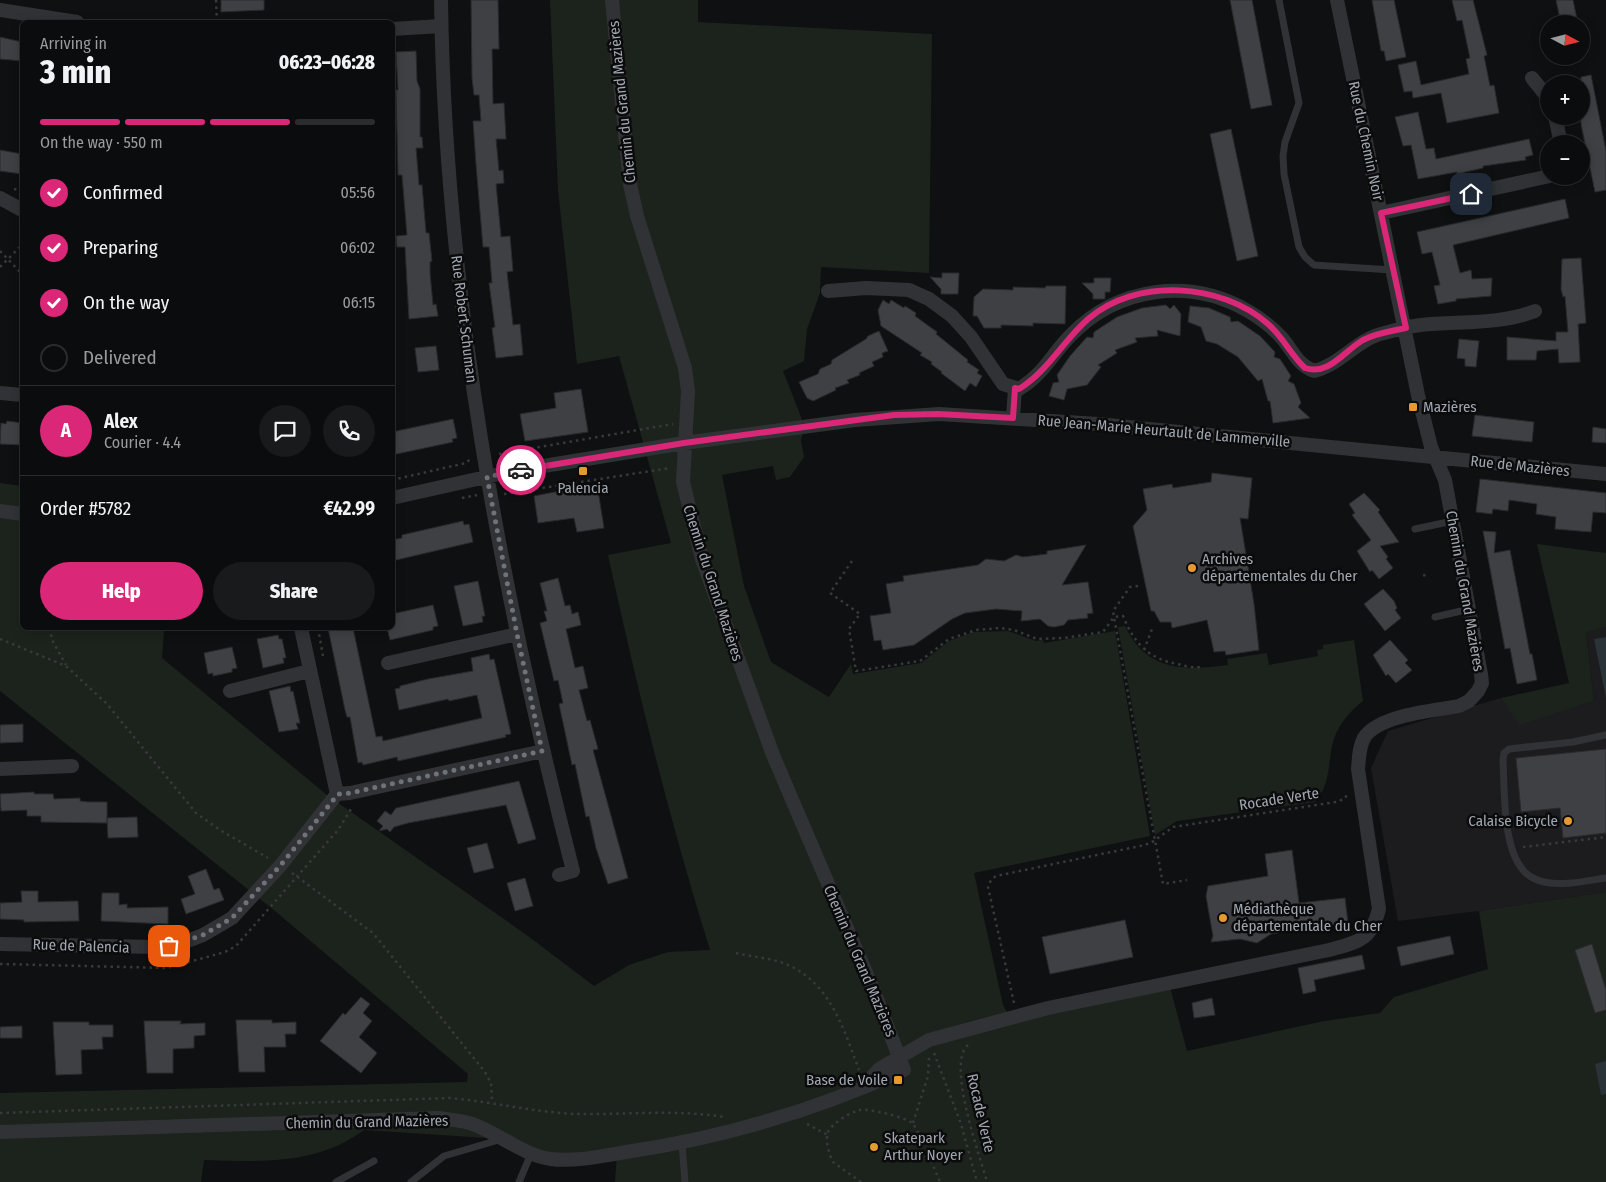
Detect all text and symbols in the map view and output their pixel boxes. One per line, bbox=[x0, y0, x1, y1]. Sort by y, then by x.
north arrow bbox=[1540, 15, 1590, 65]
map controls bbox=[1540, 15, 1590, 185]
street label: Chemin du Grand Mazières bbox=[605, 20, 639, 184]
text: Arriving in bbox=[40, 34, 107, 53]
text: 06:23–06:28 bbox=[279, 51, 375, 74]
text: 3 min bbox=[40, 53, 111, 91]
button: + bbox=[1540, 75, 1590, 125]
street label: Rue du Chemin Noir bbox=[1345, 80, 1388, 203]
text: On the way · 550 m bbox=[40, 133, 163, 152]
button: − bbox=[1540, 135, 1590, 185]
pin bbox=[1450, 173, 1492, 215]
icon: check bbox=[40, 179, 68, 207]
icon: home bbox=[1457, 180, 1485, 208]
text: Confirmed bbox=[83, 181, 163, 204]
text: 05:56 bbox=[341, 183, 375, 202]
icon: check bbox=[40, 234, 68, 262]
text: Preparing bbox=[83, 236, 158, 259]
text: 06:02 bbox=[340, 238, 375, 257]
street label: Rue Robert Schuman bbox=[447, 254, 481, 384]
icon: check bbox=[40, 289, 68, 317]
text: On the way bbox=[83, 291, 169, 314]
text: 06:15 bbox=[342, 293, 375, 312]
text: Delivered bbox=[83, 346, 157, 369]
place label: Mazières bbox=[1423, 398, 1477, 416]
marker: Mazières bbox=[1407, 401, 1419, 413]
button: chat bbox=[259, 405, 311, 457]
button: phone bbox=[323, 405, 375, 457]
text: Alex bbox=[104, 410, 138, 433]
street label: Rue Jean-Marie Heurtault de Lammerville bbox=[1037, 411, 1291, 451]
text: A bbox=[61, 419, 71, 442]
text: Courier · 4.4 bbox=[104, 433, 181, 452]
courier bbox=[496, 445, 546, 495]
street label: Rue de Mazières bbox=[1469, 452, 1571, 480]
icon: car bbox=[507, 456, 535, 484]
marker: Palencia bbox=[577, 465, 589, 477]
place label: Palencia bbox=[557, 479, 609, 497]
text: Order #5782 bbox=[40, 497, 131, 520]
text: €42.99 bbox=[323, 497, 375, 520]
street label: Chemin du Grand Mazières bbox=[679, 503, 747, 663]
street label: Chemin du Grand Mazières bbox=[1442, 509, 1488, 673]
place label: Archives départementales du Cher bbox=[1202, 550, 1358, 585]
button: Help bbox=[40, 562, 203, 620]
button: Share bbox=[213, 562, 375, 620]
marker: Archives départementales du Cher bbox=[1186, 562, 1198, 574]
street label: Rocade Verte bbox=[1238, 784, 1320, 814]
place label: Calaise Bicycle bbox=[1468, 812, 1558, 830]
marker: Calaise Bicycle bbox=[1562, 815, 1574, 827]
street label: Chemin du Grand Mazières bbox=[820, 883, 900, 1039]
place label: Médiathèque départementale du Cher bbox=[1233, 900, 1383, 935]
marker: Médiathèque départementale du Cher bbox=[1217, 912, 1229, 924]
pin bbox=[148, 925, 190, 967]
icon: bag bbox=[155, 932, 183, 960]
street label: Rue de Palencia bbox=[32, 935, 130, 957]
place label: Base de Voile bbox=[806, 1071, 888, 1089]
street label: Rocade Verte bbox=[963, 1072, 999, 1154]
marker: Base de Voile bbox=[892, 1074, 904, 1086]
street label: Chemin du Grand Mazières bbox=[285, 1112, 449, 1132]
place label: Skatepark Arthur Noyer bbox=[884, 1129, 964, 1164]
marker: Skatepark Arthur Noyer bbox=[868, 1141, 880, 1153]

